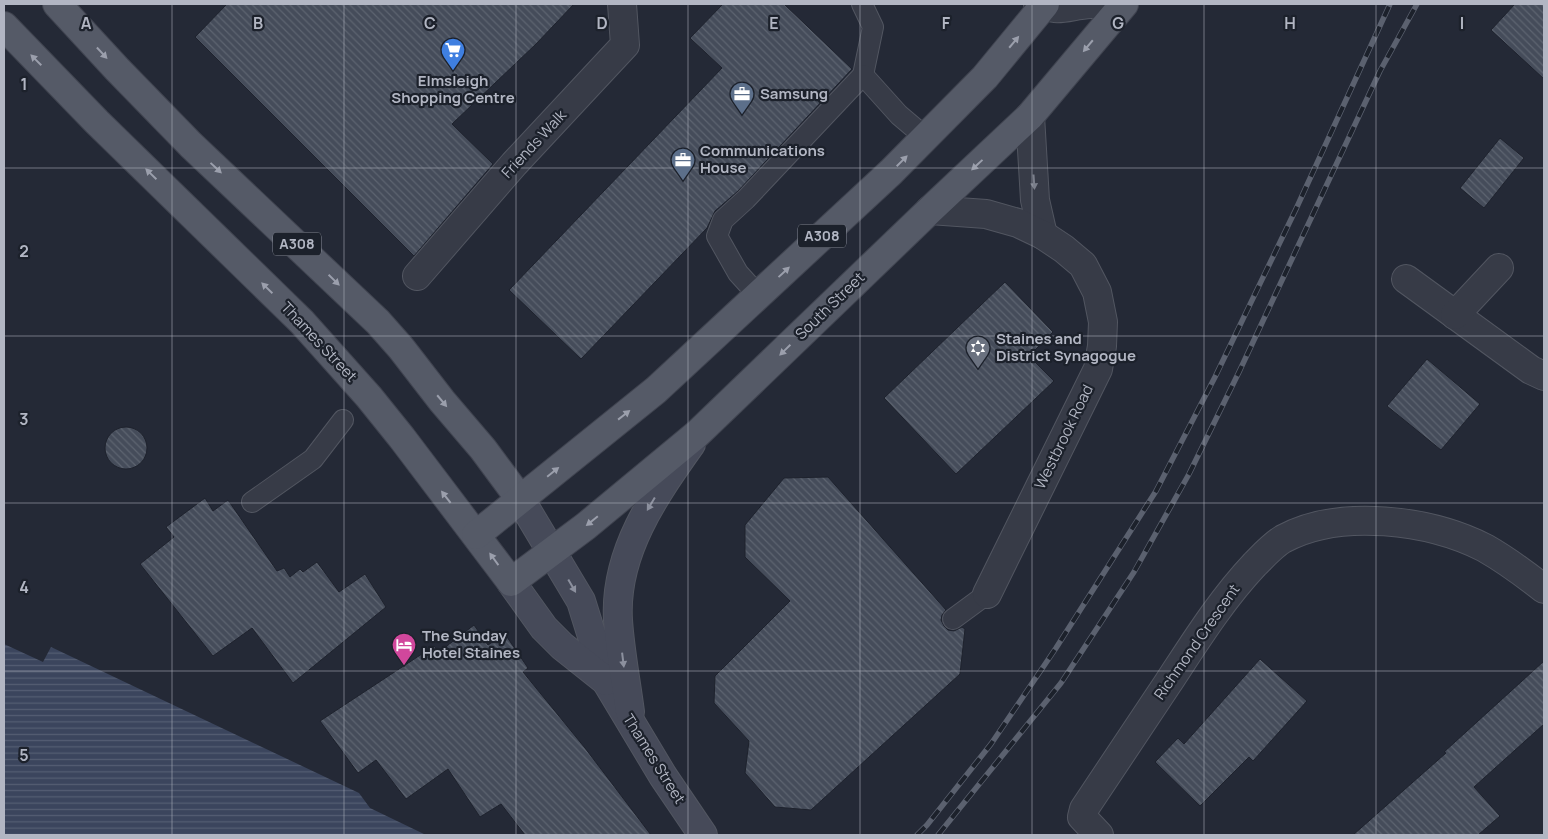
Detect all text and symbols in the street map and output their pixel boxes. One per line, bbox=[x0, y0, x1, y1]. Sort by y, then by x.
text: A bbox=[81, 12, 92, 34]
text: B bbox=[253, 12, 263, 34]
text: C bbox=[424, 12, 436, 34]
text: D bbox=[596, 12, 608, 34]
text: E bbox=[769, 12, 779, 34]
text: F bbox=[942, 12, 951, 34]
text: G bbox=[1112, 12, 1124, 34]
text: H bbox=[1284, 12, 1296, 34]
text: I bbox=[1460, 12, 1464, 34]
one-way arrow bbox=[1008, 36, 1019, 49]
supermarket icon: Elmsleigh Shopping Centre bbox=[440, 37, 466, 71]
one-way arrow bbox=[1083, 40, 1094, 52]
one-way arrow bbox=[96, 46, 108, 58]
one-way arrow bbox=[30, 54, 42, 66]
place label: Elmsleigh Shopping Centre bbox=[391, 70, 515, 108]
text: 1 bbox=[20, 73, 28, 95]
office icon: Samsung bbox=[729, 81, 755, 115]
place label: Samsung bbox=[760, 83, 828, 104]
street label: Friends Walk bbox=[497, 105, 571, 182]
place label: Communications House bbox=[700, 140, 825, 178]
office icon: Communications House bbox=[670, 147, 696, 181]
one-way arrow bbox=[896, 155, 908, 167]
one-way arrow bbox=[972, 159, 984, 171]
one-way arrow bbox=[210, 162, 222, 174]
one-way arrow bbox=[145, 169, 157, 181]
one-way arrow bbox=[1030, 174, 1038, 190]
road number: A308 bbox=[798, 225, 846, 248]
road number: A308 bbox=[273, 232, 321, 255]
text: 2 bbox=[19, 240, 29, 262]
one-way arrow bbox=[777, 266, 790, 277]
street label: South Street bbox=[790, 267, 869, 344]
one-way arrow bbox=[328, 274, 340, 286]
one-way arrow bbox=[262, 282, 274, 294]
street label: Thames Street bbox=[277, 297, 362, 386]
place label: Staines and District Synagogue bbox=[996, 328, 1136, 366]
synagogue icon: Staines and District Synagogue bbox=[965, 335, 991, 369]
one-way arrow bbox=[779, 344, 791, 356]
street label: Westbrook Road bbox=[1029, 381, 1098, 492]
one-way arrow bbox=[436, 395, 447, 407]
text: 3 bbox=[19, 408, 29, 430]
one-way arrow bbox=[617, 410, 630, 421]
one-way arrow bbox=[546, 467, 559, 478]
one-way arrow bbox=[441, 490, 451, 504]
one-way arrow bbox=[646, 497, 655, 510]
one-way arrow bbox=[586, 515, 599, 526]
one-way arrow bbox=[488, 553, 499, 566]
text: 4 bbox=[19, 576, 29, 598]
one-way arrow bbox=[568, 578, 576, 593]
street label: Richmond Crescent bbox=[1149, 580, 1244, 704]
place label: The Sunday Hotel Staines bbox=[422, 625, 520, 663]
hotel icon: The Sunday Hotel Staines bbox=[391, 632, 417, 666]
one-way arrow bbox=[619, 652, 627, 668]
street label: Thames Street bbox=[618, 710, 691, 808]
text: 5 bbox=[19, 744, 29, 766]

